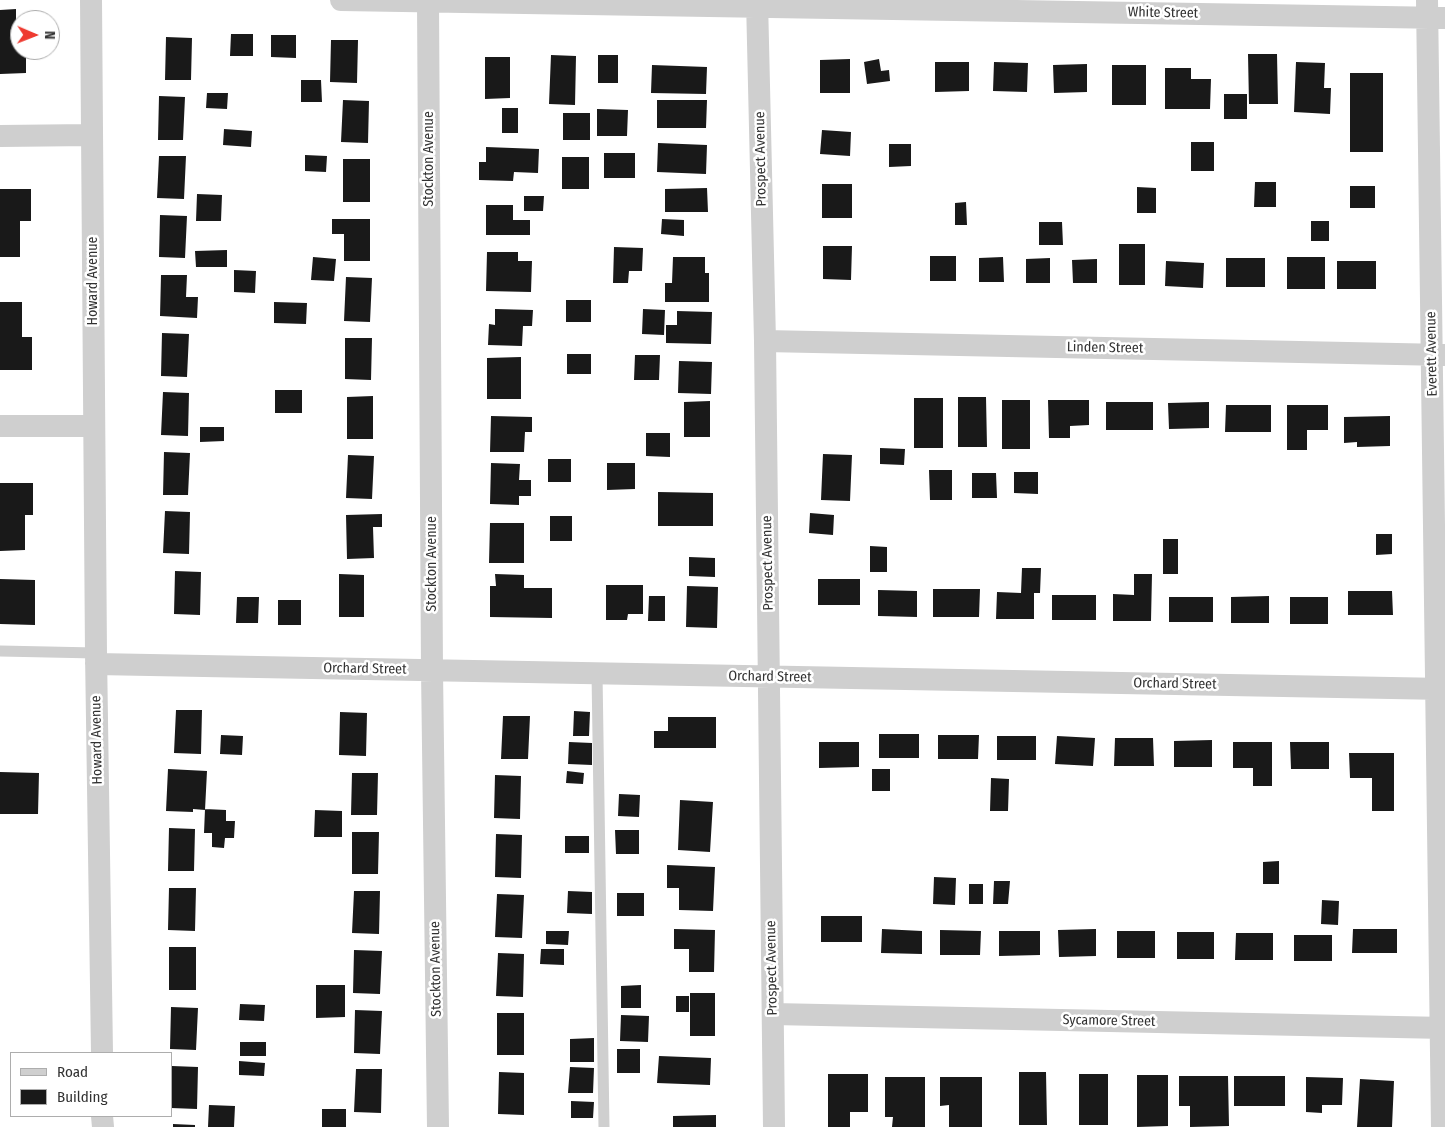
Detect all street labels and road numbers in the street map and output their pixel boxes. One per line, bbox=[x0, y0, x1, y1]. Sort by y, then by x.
street label: White Street bbox=[1128, 4, 1198, 22]
street label: Stockton Avenue bbox=[421, 111, 437, 207]
street label: Prospect Avenue bbox=[752, 111, 770, 207]
street label: Howard Avenue bbox=[85, 236, 101, 326]
street label: Everett Avenue bbox=[1423, 311, 1441, 397]
street label: Linden Street bbox=[1067, 339, 1143, 357]
street label: Prospect Avenue bbox=[759, 515, 777, 611]
street label: Stockton Avenue bbox=[424, 516, 440, 612]
street label: Orchard Street bbox=[323, 660, 407, 678]
street label: Orchard Street bbox=[728, 668, 812, 686]
street label: Orchard Street bbox=[1133, 675, 1217, 693]
street label: Howard Avenue bbox=[88, 695, 106, 785]
street label: Prospect Avenue bbox=[763, 920, 781, 1016]
street label: Stockton Avenue bbox=[427, 921, 445, 1017]
street label: Sycamore Street bbox=[1062, 1012, 1156, 1030]

